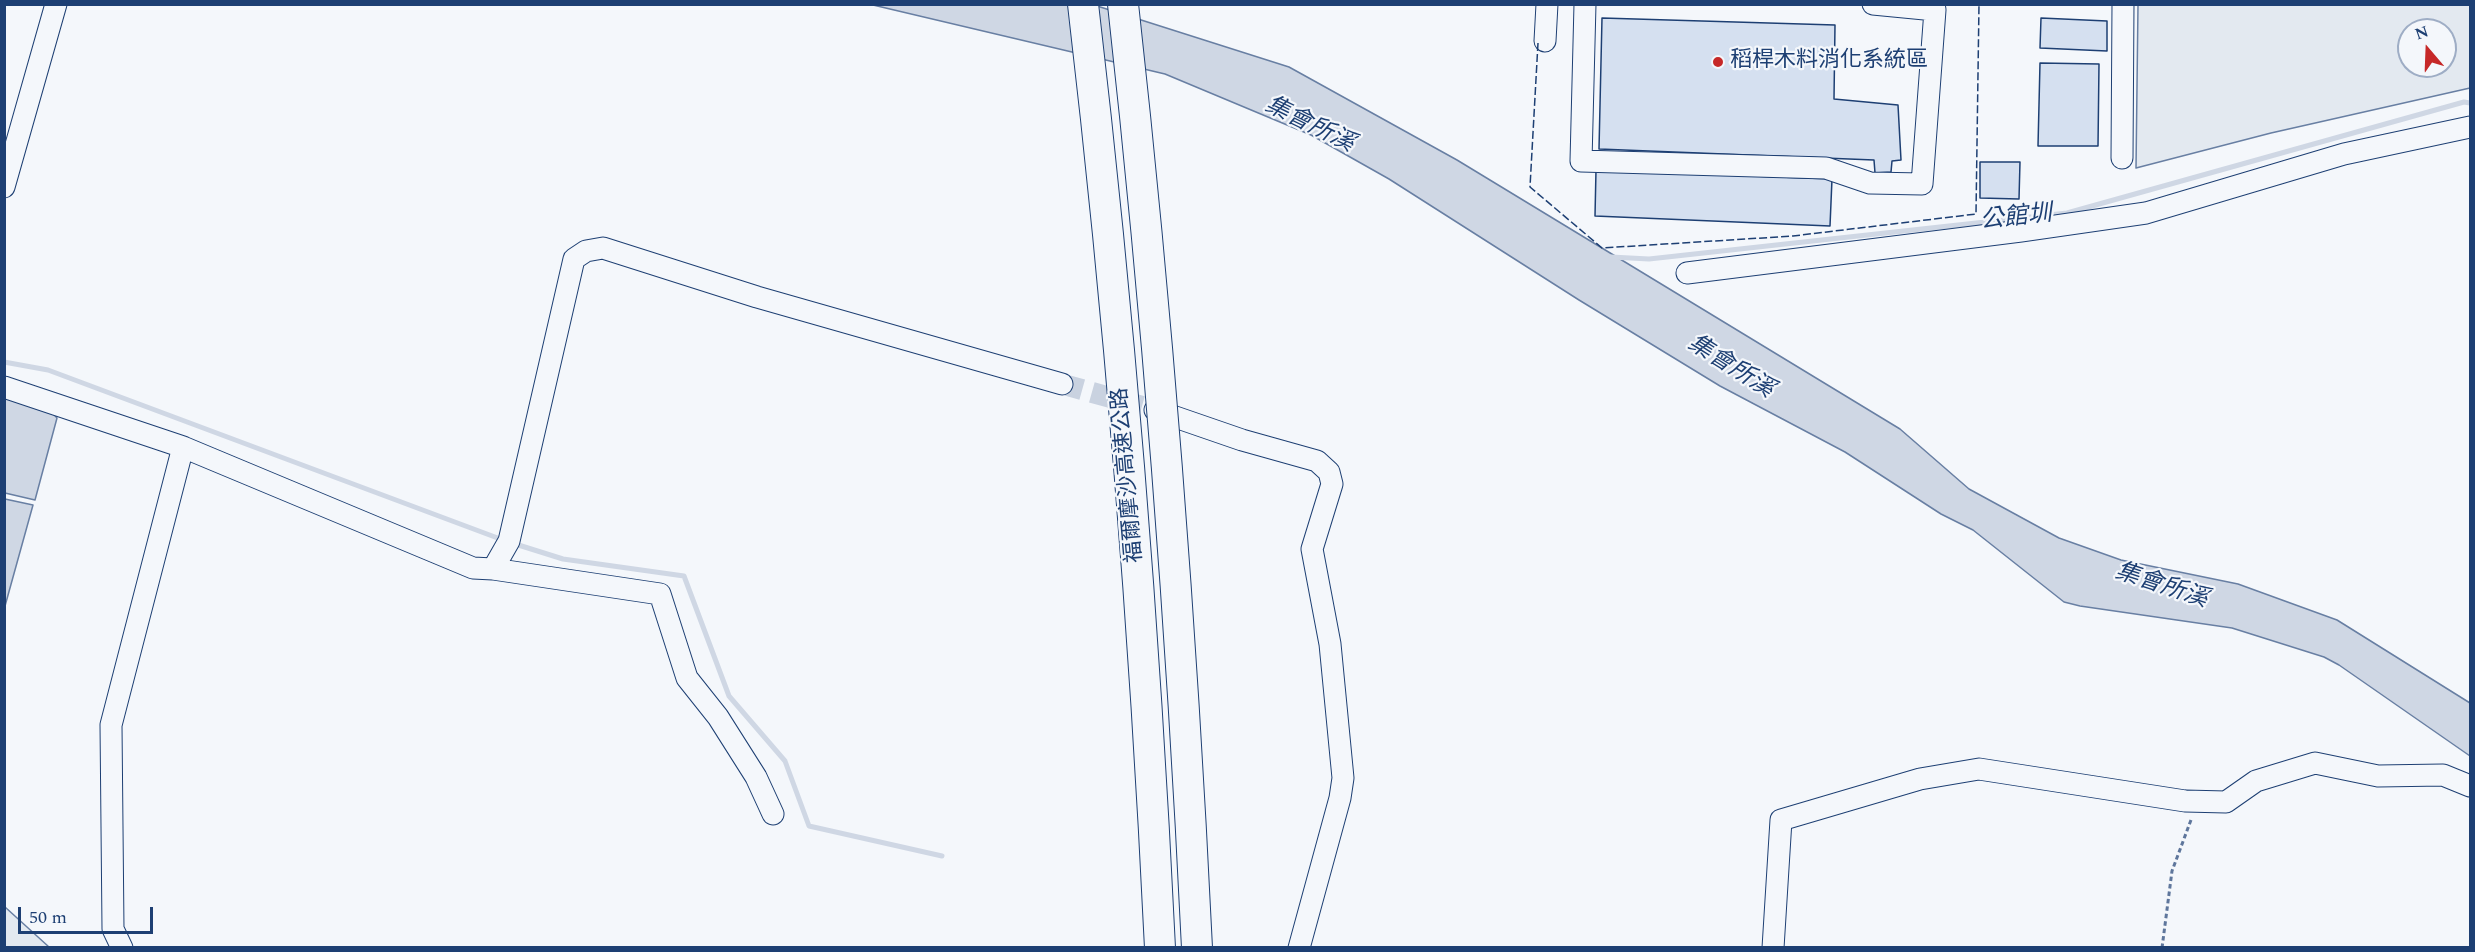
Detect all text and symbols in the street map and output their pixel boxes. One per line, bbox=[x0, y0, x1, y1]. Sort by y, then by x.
north arrow bbox=[2397, 18, 2457, 78]
text: N bbox=[2412, 19, 2432, 46]
place label: 稻桿木料消化系統區 bbox=[1730, 49, 1928, 75]
marker: 稻桿木料消化系統區 bbox=[1711, 55, 1725, 69]
water label: 集會所溪 bbox=[1260, 92, 1358, 160]
water label: 公館圳 bbox=[1979, 201, 2053, 237]
water label: 集會所溪 bbox=[1682, 330, 1778, 406]
street label: 福爾摩沙高速公路 bbox=[1108, 386, 1150, 564]
water label: 集會所溪 bbox=[2111, 558, 2211, 616]
scale bar bbox=[21, 895, 156, 933]
text: 50 m bbox=[29, 904, 67, 931]

